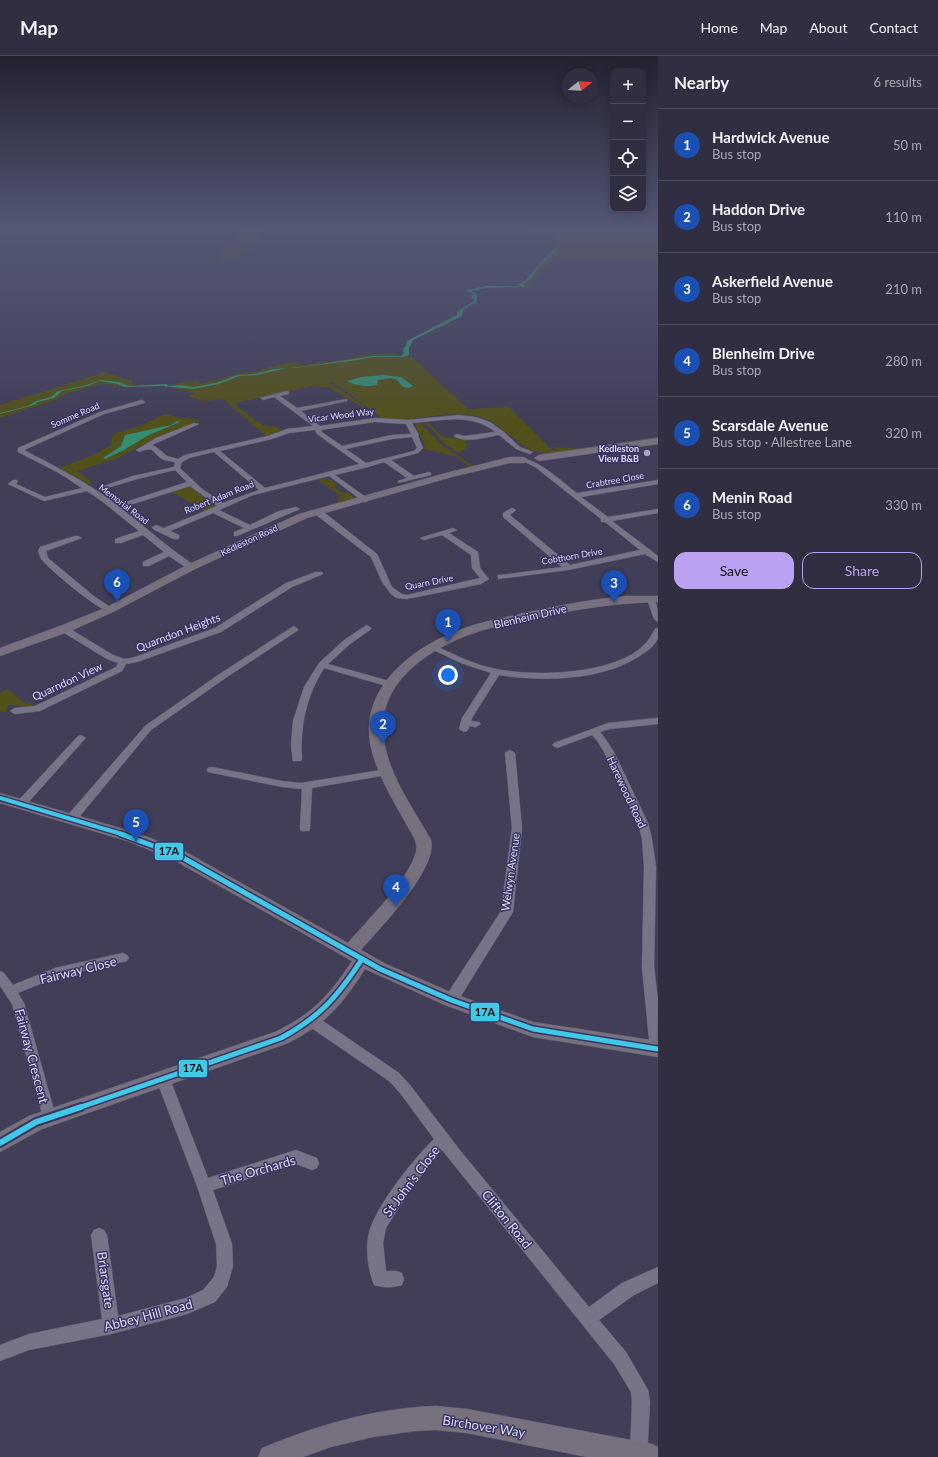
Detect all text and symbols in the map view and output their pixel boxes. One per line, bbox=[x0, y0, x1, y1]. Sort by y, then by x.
text: Map bbox=[20, 16, 58, 39]
text: Home bbox=[700, 19, 738, 36]
text: Map bbox=[760, 19, 787, 36]
text: About bbox=[809, 19, 847, 36]
text: Contact bbox=[869, 19, 918, 36]
north arrow bbox=[562, 68, 598, 104]
map controls bbox=[610, 68, 646, 212]
button: + bbox=[610, 68, 646, 104]
text: Nearby bbox=[674, 72, 729, 93]
text: 6 results bbox=[874, 74, 922, 90]
button: − bbox=[610, 104, 646, 140]
text: Hardwick Avenue bbox=[712, 128, 830, 146]
text: 1 bbox=[683, 137, 691, 153]
text: 50 m bbox=[893, 137, 922, 153]
button: locate bbox=[610, 140, 646, 176]
text: Bus stop bbox=[712, 146, 761, 162]
button: layers bbox=[610, 176, 646, 212]
text: Haddon Drive bbox=[712, 200, 805, 218]
text: 2 bbox=[683, 209, 691, 225]
text: 110 m bbox=[885, 209, 922, 225]
text: Bus stop bbox=[712, 218, 761, 234]
text: Askerfield Avenue bbox=[712, 272, 833, 290]
text: 3 bbox=[683, 281, 691, 297]
text: 210 m bbox=[885, 281, 922, 297]
text: Bus stop bbox=[712, 290, 761, 306]
text: Blenheim Drive bbox=[712, 344, 815, 362]
text: 4 bbox=[683, 353, 691, 369]
text: 280 m bbox=[885, 353, 922, 369]
text: Bus stop bbox=[712, 362, 761, 378]
street label: Somme Road bbox=[49, 400, 101, 430]
street label: Vicar Wood Way bbox=[307, 405, 375, 425]
text: Scarsdale Avenue bbox=[712, 416, 829, 434]
text: 5 bbox=[683, 425, 691, 441]
text: 320 m bbox=[885, 425, 922, 441]
text: Bus stop · Allestree Lane bbox=[712, 434, 852, 450]
place label: Kedleston View B&B bbox=[597, 443, 639, 464]
marker: Kedleston View B&B bbox=[642, 448, 652, 458]
street label: Crabtree Close bbox=[585, 469, 645, 491]
street label: Robert Adam Road bbox=[183, 478, 255, 516]
street label: Memorial Road bbox=[97, 482, 151, 526]
text: Menin Road bbox=[712, 488, 792, 506]
text: 6 bbox=[683, 497, 691, 513]
text: 330 m bbox=[885, 497, 922, 513]
text: Bus stop bbox=[712, 506, 761, 522]
street label: Kedleston Road bbox=[219, 522, 279, 558]
street label: Cobthorn Drive bbox=[541, 545, 603, 567]
button: Save bbox=[674, 552, 794, 589]
button: Share bbox=[802, 552, 922, 589]
pin: 6 bbox=[104, 569, 130, 602]
pin: 3 bbox=[601, 570, 627, 603]
street label: Quarn Drive bbox=[404, 572, 454, 592]
street label: Blenheim Drive bbox=[492, 601, 568, 631]
pin: 1 bbox=[435, 609, 461, 642]
street label: Quarndon Heights bbox=[134, 610, 222, 654]
street label: Quarndon View bbox=[30, 659, 104, 703]
your location bbox=[438, 665, 458, 685]
pin: 2 bbox=[370, 711, 396, 744]
street label: Harewood Road bbox=[605, 754, 649, 830]
pin: 5 bbox=[123, 809, 149, 842]
street label: Welwyn Avenue bbox=[498, 832, 522, 912]
line badge: 17A bbox=[154, 842, 184, 861]
text: 17A bbox=[159, 844, 180, 857]
pin: 4 bbox=[383, 874, 409, 907]
street label: Fairway Close bbox=[38, 953, 118, 987]
line badge: 17A bbox=[470, 1002, 500, 1022]
text: 17A bbox=[475, 1005, 496, 1018]
street label: Fairway Crescent bbox=[12, 1007, 52, 1105]
line badge: 17A bbox=[178, 1059, 208, 1078]
text: 17A bbox=[183, 1061, 204, 1074]
street label: St John's Close bbox=[379, 1142, 443, 1220]
street label: The Orchards bbox=[219, 1152, 298, 1188]
street label: Clifton Road bbox=[479, 1187, 535, 1251]
street label: Briarsgate bbox=[94, 1250, 118, 1310]
street label: Abbey Hill Road bbox=[102, 1295, 194, 1335]
street label: Birchover Way bbox=[442, 1412, 527, 1440]

